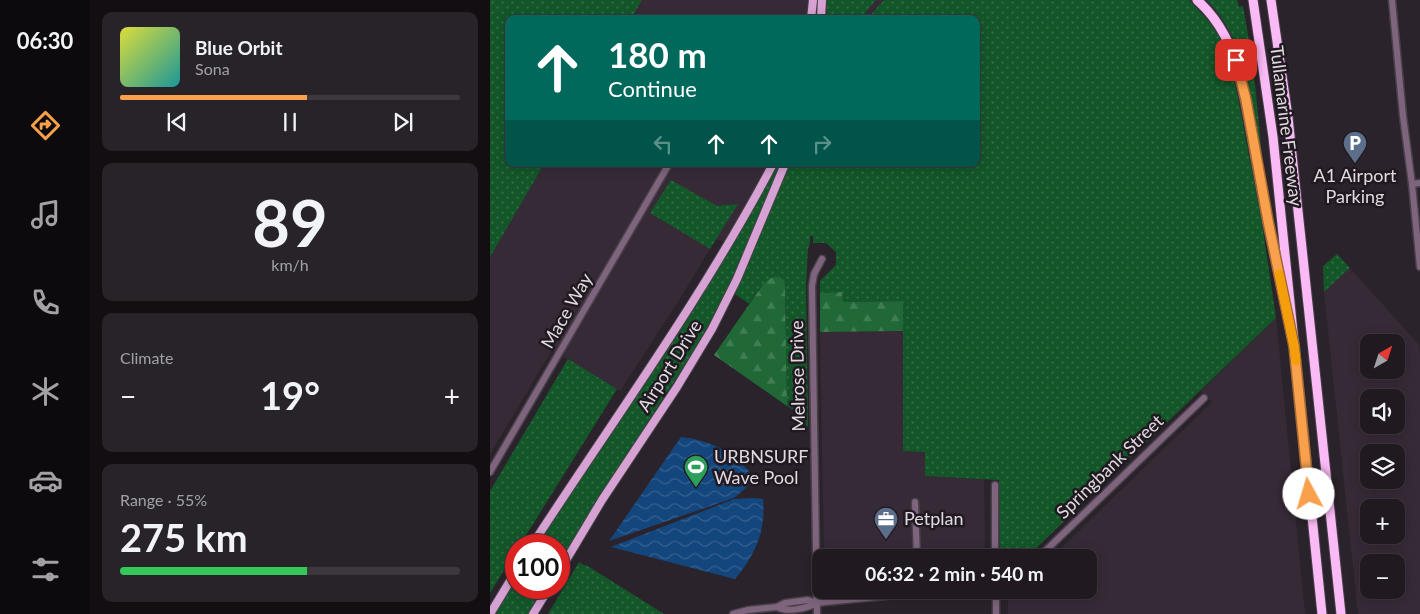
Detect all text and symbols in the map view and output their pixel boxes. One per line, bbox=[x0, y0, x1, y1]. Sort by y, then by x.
text: 06:30 bbox=[17, 27, 73, 54]
text: 180 m bbox=[608, 33, 707, 75]
icon: ahead bbox=[525, 35, 590, 100]
text: Blue Orbit bbox=[195, 36, 283, 59]
pin bbox=[1215, 39, 1257, 81]
street label: Tullamarine Freeway bbox=[1266, 44, 1308, 208]
icon: arrive bbox=[1222, 46, 1250, 74]
text: Sona bbox=[195, 59, 230, 78]
text: Continue bbox=[608, 75, 697, 102]
icon: directions bbox=[28, 108, 63, 143]
icon: previous bbox=[163, 108, 191, 136]
icon: pause bbox=[276, 108, 304, 136]
icon: next bbox=[389, 108, 417, 136]
icon: left bbox=[649, 130, 677, 158]
icon: ahead bbox=[702, 130, 730, 158]
icon: ahead bbox=[755, 130, 783, 158]
icon: right bbox=[808, 130, 836, 158]
parking icon: A1 Airport Parking bbox=[1342, 130, 1368, 164]
place label: A1 Airport Parking bbox=[1314, 164, 1397, 207]
text: 89 bbox=[252, 183, 328, 261]
icon: music bbox=[28, 197, 63, 232]
text: km/h bbox=[271, 255, 309, 274]
street label: Mace Way bbox=[536, 268, 597, 352]
icon: phone bbox=[28, 285, 63, 320]
street label: Airport Drive bbox=[632, 316, 706, 415]
street label: Melrose Drive bbox=[785, 320, 809, 432]
north arrow bbox=[1360, 334, 1405, 379]
map controls bbox=[1360, 334, 1405, 599]
text: Climate bbox=[120, 348, 173, 367]
text: 19° bbox=[260, 372, 320, 418]
icon: climate bbox=[28, 374, 63, 409]
text: − bbox=[120, 379, 136, 413]
text: + bbox=[444, 379, 460, 413]
button: sound bbox=[1360, 389, 1405, 434]
street label: Springbank Street bbox=[1051, 409, 1168, 523]
button: layers bbox=[1360, 444, 1405, 489]
place label: URBNSURF Wave Pool bbox=[714, 445, 808, 488]
sports icon: URBNSURF Wave Pool bbox=[683, 454, 709, 488]
icon: car bbox=[28, 463, 63, 498]
position arrow bbox=[1282, 467, 1334, 519]
text: Range · 55% bbox=[120, 490, 207, 509]
button: + bbox=[1360, 499, 1405, 544]
office icon: Petplan bbox=[873, 506, 899, 540]
place label: Petplan bbox=[904, 507, 964, 529]
text: 275 km bbox=[120, 514, 248, 560]
speed limit sign: 100 bbox=[505, 534, 570, 599]
icon: filters bbox=[28, 552, 63, 587]
button: − bbox=[1360, 554, 1405, 599]
text: 06:32 · 2 min · 540 m bbox=[865, 562, 1044, 585]

